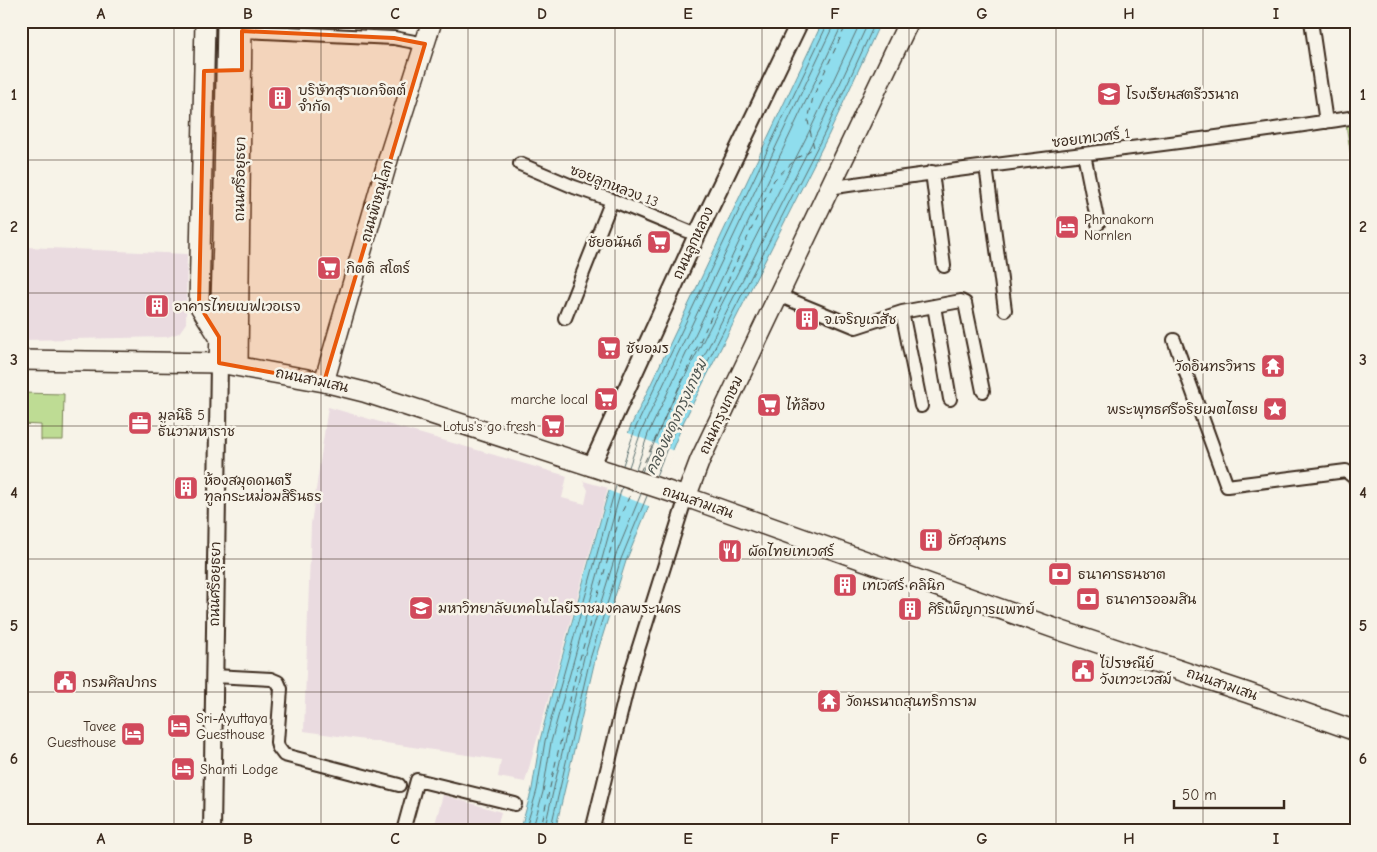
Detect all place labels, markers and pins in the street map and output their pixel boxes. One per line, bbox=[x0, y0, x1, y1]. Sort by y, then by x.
place label: บริษัทสุราเอกจิตต์ จำกัด bbox=[298, 81, 406, 115]
school or university icon: โรงเรียนสตรีวรนาถ bbox=[1096, 81, 1122, 107]
building icon: บริษัทสุราเอกจิตต์ จำกัด bbox=[267, 85, 293, 111]
place label: โรงเรียนสตรีวรนาถ bbox=[1126, 85, 1239, 103]
place label: Phranakorn Nornlen bbox=[1084, 211, 1154, 244]
hotel icon: Phranakorn Nornlen bbox=[1054, 214, 1080, 240]
supermarket icon: ชัยอนันต์ bbox=[646, 229, 672, 255]
place label: ชัยอนันต์ bbox=[588, 233, 642, 251]
supermarket icon: กิตติ สโตร์ bbox=[316, 255, 342, 281]
place label: กิตติ สโตร์ bbox=[346, 259, 411, 277]
building icon: อาคารไทยเบฟเวอเรจ bbox=[144, 293, 170, 319]
place label: อาคารไทยเบฟเวอเรจ bbox=[174, 297, 301, 315]
building icon: จ.เจริญเภสัช bbox=[794, 306, 820, 332]
place label: จ.เจริญเภสัช bbox=[824, 311, 896, 328]
supermarket icon: ชัยอมร bbox=[596, 335, 622, 361]
place label: ชัยอมร bbox=[626, 340, 669, 357]
temple icon: วัดอินทรวิหาร bbox=[1260, 353, 1286, 379]
place label: วัดอินทรวิหาร bbox=[1175, 358, 1256, 375]
supermarket icon: marche local bbox=[593, 386, 619, 412]
place label: marche local bbox=[511, 391, 588, 408]
supermarket icon: ไท้ลีฮง bbox=[756, 392, 782, 418]
place label: ไท้ลีฮง bbox=[785, 396, 825, 414]
place icon: พระพุทธศรีอริยเมตไตรย bbox=[1262, 396, 1288, 422]
place label: พระพุทธศรีอริยเมตไตรย bbox=[1107, 400, 1258, 419]
place label: มูลนิธิ 5 ธันวามหาราช bbox=[158, 407, 235, 440]
office icon: มูลนิธิ 5 ธันวามหาราช bbox=[127, 410, 153, 436]
supermarket icon: Lotus's go fresh bbox=[540, 413, 566, 439]
place label: Lotus's go fresh bbox=[443, 418, 536, 435]
place label: ห้องสมุดดนตรี ทูลกระหม่อมสิรินธร bbox=[204, 472, 322, 506]
building icon: ห้องสมุดดนตรี ทูลกระหม่อมสิรินธร bbox=[173, 475, 199, 501]
building icon: อัศวสุนทร bbox=[918, 527, 944, 553]
place label: อัศวสุนทร bbox=[948, 532, 1007, 550]
restaurant icon: ผัดไทยเทเวศร์ bbox=[717, 538, 743, 564]
place label: ผัดไทยเทเวศร์ bbox=[748, 542, 835, 560]
bank icon: ธนาคารธนชาต bbox=[1047, 561, 1073, 587]
place label: ธนาคารธนชาต bbox=[1078, 566, 1166, 583]
building icon: เทเวศร์ คลินิก bbox=[832, 572, 858, 598]
place label: เทเวศร์ คลินิก bbox=[862, 576, 945, 594]
bank icon: ธนาคารออมสิน bbox=[1075, 586, 1101, 612]
place label: ธนาคารออมสิน bbox=[1106, 591, 1197, 608]
school or university icon: มหาวิทยาลัยเทคโนโลยีราชมงคลพระนคร bbox=[408, 595, 434, 621]
building icon: ศิริเพ็ญการแพทย์ bbox=[897, 596, 923, 622]
place label: มหาวิทยาลัยเทคโนโลยีราชมงคลพระนคร bbox=[438, 599, 681, 617]
place label: ศิริเพ็ญการแพทย์ bbox=[928, 600, 1035, 618]
place label: ไปรษณีย์ วังเทวะเวสม์ bbox=[1099, 654, 1172, 688]
public building icon: ไปรษณีย์ วังเทวะเวสม์ bbox=[1070, 658, 1096, 684]
public building icon: กรมศิลปากร bbox=[52, 669, 78, 695]
place label: กรมศิลปากร bbox=[82, 674, 157, 691]
temple icon: วัดนรนาถสุนทริการาม bbox=[816, 688, 842, 714]
place label: วัดนรนาถสุนทริการาม bbox=[846, 693, 977, 711]
place label: Sri-Ayuttaya Guesthouse bbox=[196, 710, 268, 743]
hotel icon: Sri-Ayuttaya Guesthouse bbox=[166, 713, 192, 739]
place label: Tavee Guesthouse bbox=[47, 718, 116, 751]
hotel icon: Tavee Guesthouse bbox=[120, 721, 146, 747]
hotel icon: Shanti Lodge bbox=[170, 756, 196, 782]
place label: Shanti Lodge bbox=[200, 761, 278, 778]

